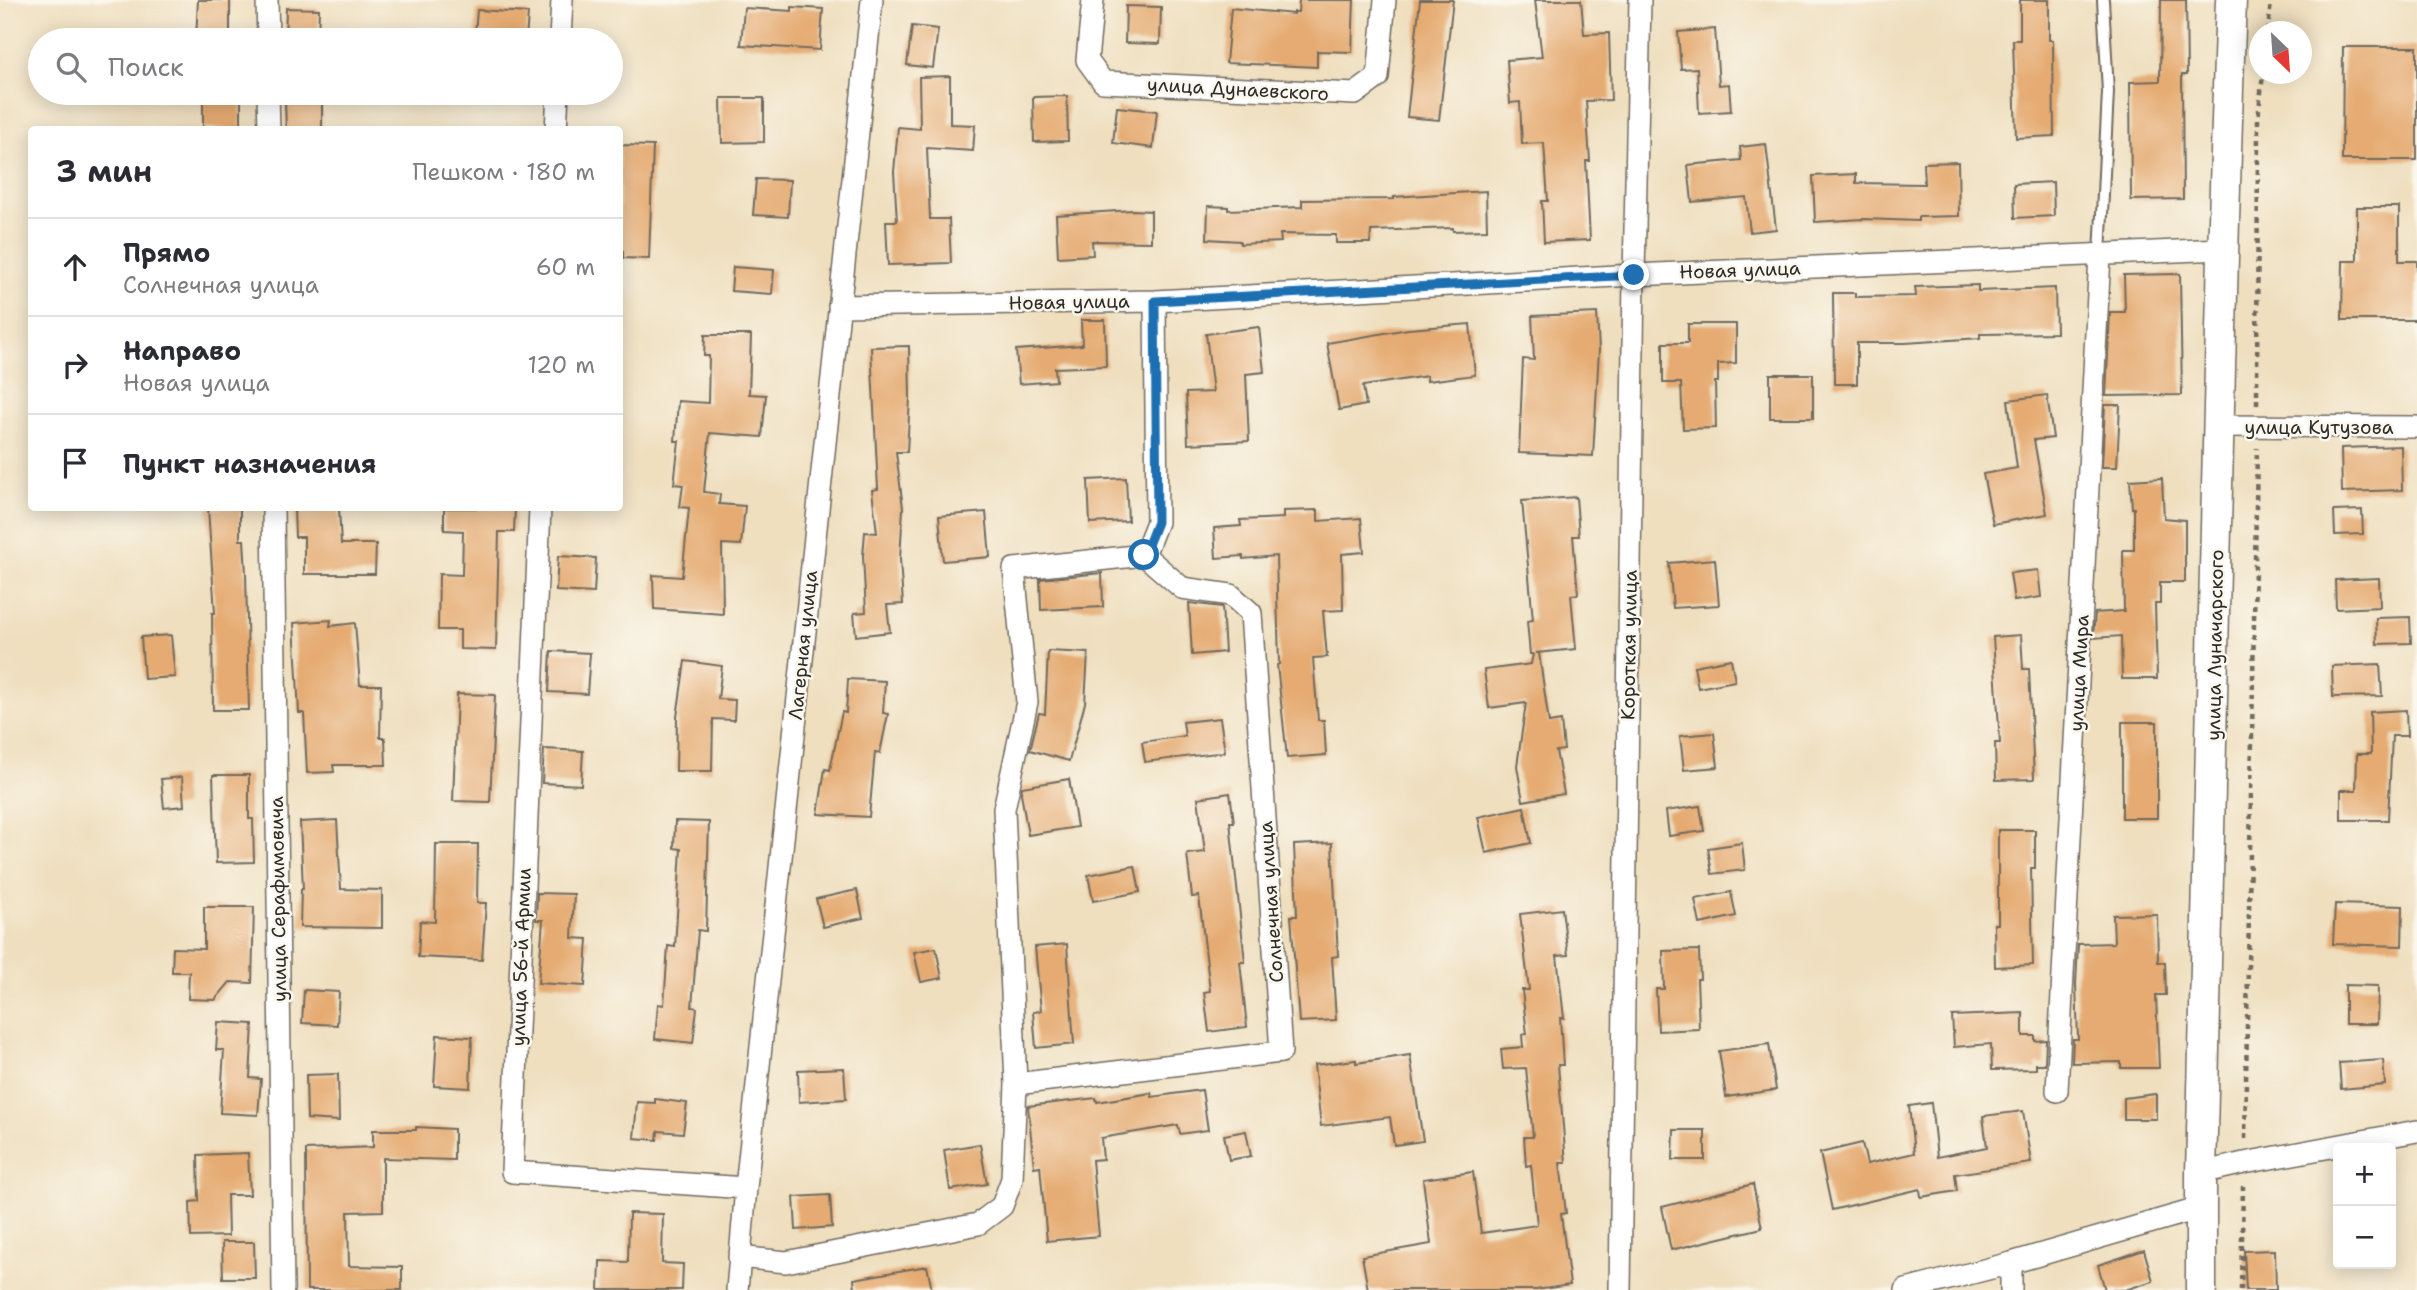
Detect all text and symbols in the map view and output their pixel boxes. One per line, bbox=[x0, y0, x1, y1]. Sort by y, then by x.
north arrow bbox=[2249, 21, 2312, 84]
search box bbox=[28, 28, 623, 105]
icon: search bbox=[52, 48, 90, 86]
text: Поиск bbox=[108, 49, 184, 84]
street label: улица Дунаевского bbox=[1147, 72, 1329, 106]
text: 3 мин bbox=[56, 151, 152, 192]
text: Пешком · 180 m bbox=[412, 157, 595, 187]
text: Прямо bbox=[123, 235, 211, 270]
icon: ahead bbox=[56, 248, 94, 286]
text: 60 m bbox=[536, 252, 595, 282]
street label: Новая улица bbox=[1679, 255, 1801, 285]
route end bbox=[1618, 259, 1649, 290]
text: Солнечная улица bbox=[123, 270, 319, 300]
street label: Новая улица bbox=[1008, 288, 1130, 316]
text: Направо bbox=[123, 333, 241, 368]
icon: right bbox=[56, 346, 94, 384]
text: 120 m bbox=[527, 350, 595, 380]
text: Новая улица bbox=[123, 368, 270, 398]
street label: улица Кутузова bbox=[2244, 415, 2394, 440]
icon: arrive bbox=[56, 444, 94, 482]
text: Пункт назначения bbox=[123, 446, 376, 481]
route start bbox=[1128, 539, 1159, 570]
street label: улица Луначарского bbox=[2201, 549, 2229, 741]
street label: Лагерная улица bbox=[783, 569, 823, 721]
street label: Короткая улица bbox=[1615, 570, 1643, 720]
street label: улица Мира bbox=[2063, 614, 2095, 732]
street label: улица Серафимовича bbox=[264, 796, 292, 1002]
street label: Солнечная улица bbox=[1253, 820, 1289, 984]
street label: улица 56-й Армии bbox=[505, 867, 537, 1047]
map controls bbox=[2333, 1143, 2396, 1269]
button: + bbox=[2333, 1143, 2396, 1206]
button: − bbox=[2333, 1206, 2396, 1269]

